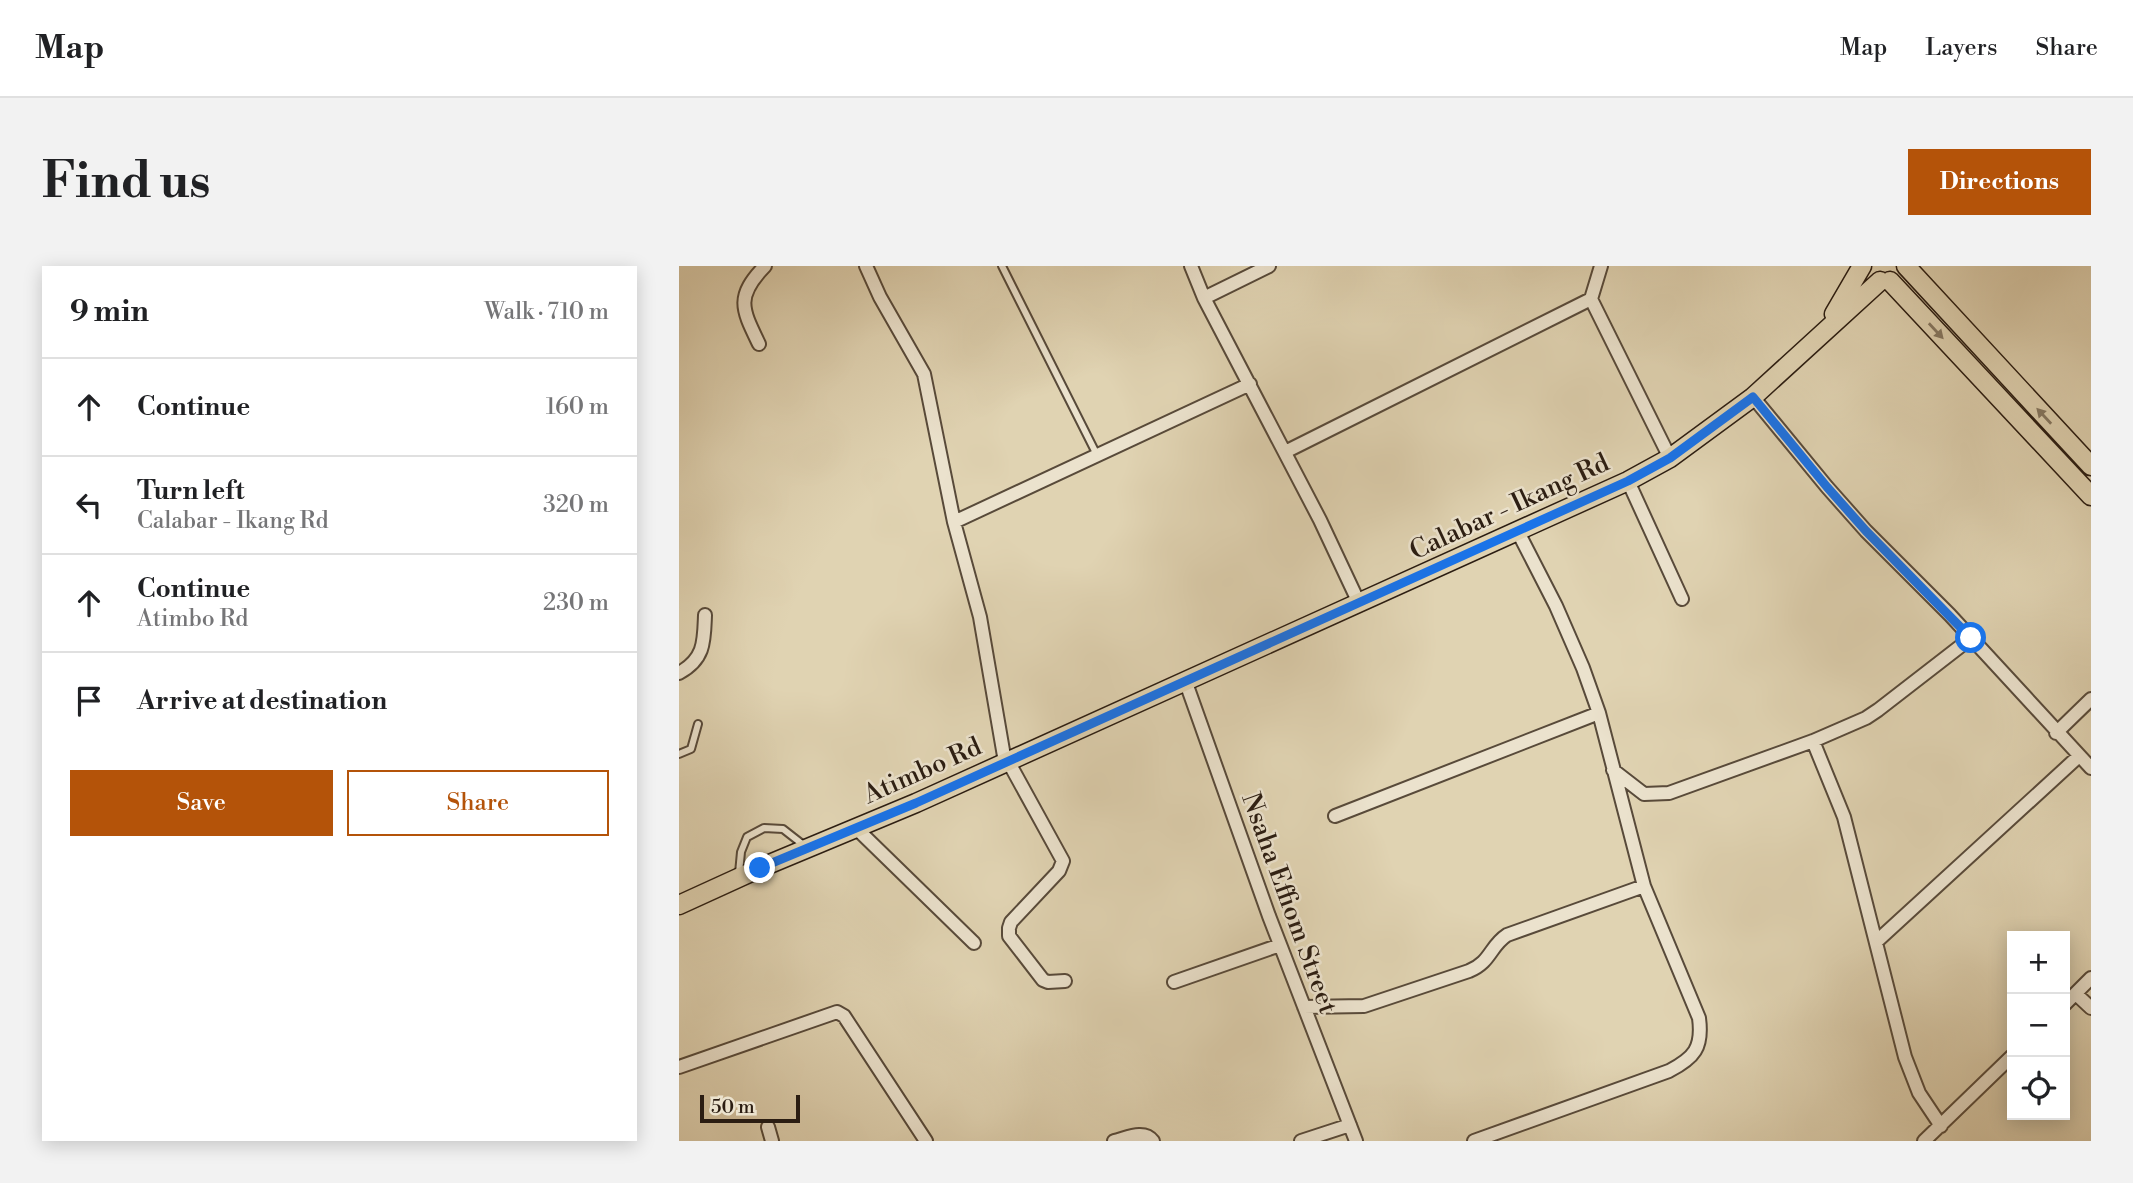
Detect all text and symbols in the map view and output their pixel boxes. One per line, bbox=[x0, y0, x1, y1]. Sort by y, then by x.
text: Map bbox=[35, 28, 104, 69]
text: Map bbox=[1840, 33, 1887, 63]
text: Layers bbox=[1925, 33, 1997, 63]
text: Share bbox=[2035, 33, 2098, 63]
button: Directions bbox=[1908, 149, 2091, 215]
text: Find us bbox=[42, 152, 211, 213]
text: 9 min bbox=[70, 293, 149, 331]
text: Walk · 710 m bbox=[484, 298, 609, 326]
one-way arrow bbox=[1928, 322, 1944, 340]
icon: ahead bbox=[70, 388, 108, 426]
text: Continue bbox=[137, 391, 250, 423]
text: 160 m bbox=[546, 393, 609, 421]
one-way arrow bbox=[2037, 408, 2053, 425]
street label: Calabar - Ikang Rd bbox=[1405, 447, 1615, 567]
text: Turn left bbox=[137, 475, 245, 507]
icon: left bbox=[70, 486, 108, 524]
text: 320 m bbox=[543, 491, 609, 519]
text: Calabar - Ikang Rd bbox=[137, 507, 329, 535]
text: Continue bbox=[137, 573, 250, 605]
icon: ahead bbox=[70, 584, 108, 622]
text: 230 m bbox=[543, 589, 609, 617]
text: Atimbo Rd bbox=[137, 605, 248, 633]
route start bbox=[1955, 622, 1986, 653]
icon: arrive bbox=[70, 682, 108, 720]
text: Arrive at destination bbox=[137, 685, 387, 717]
street label: Atimbo Rd bbox=[857, 731, 987, 812]
button: Save bbox=[70, 770, 333, 836]
button: Share bbox=[347, 770, 609, 836]
street label: Nsaha Effiom Street bbox=[1234, 789, 1344, 1018]
route end bbox=[744, 852, 775, 883]
map controls bbox=[2007, 931, 2070, 1120]
button: + bbox=[2007, 931, 2070, 994]
button: − bbox=[2007, 994, 2070, 1057]
button: locate bbox=[2007, 1057, 2070, 1120]
scale bar bbox=[700, 1092, 800, 1124]
text: 50 m bbox=[711, 1095, 755, 1119]

